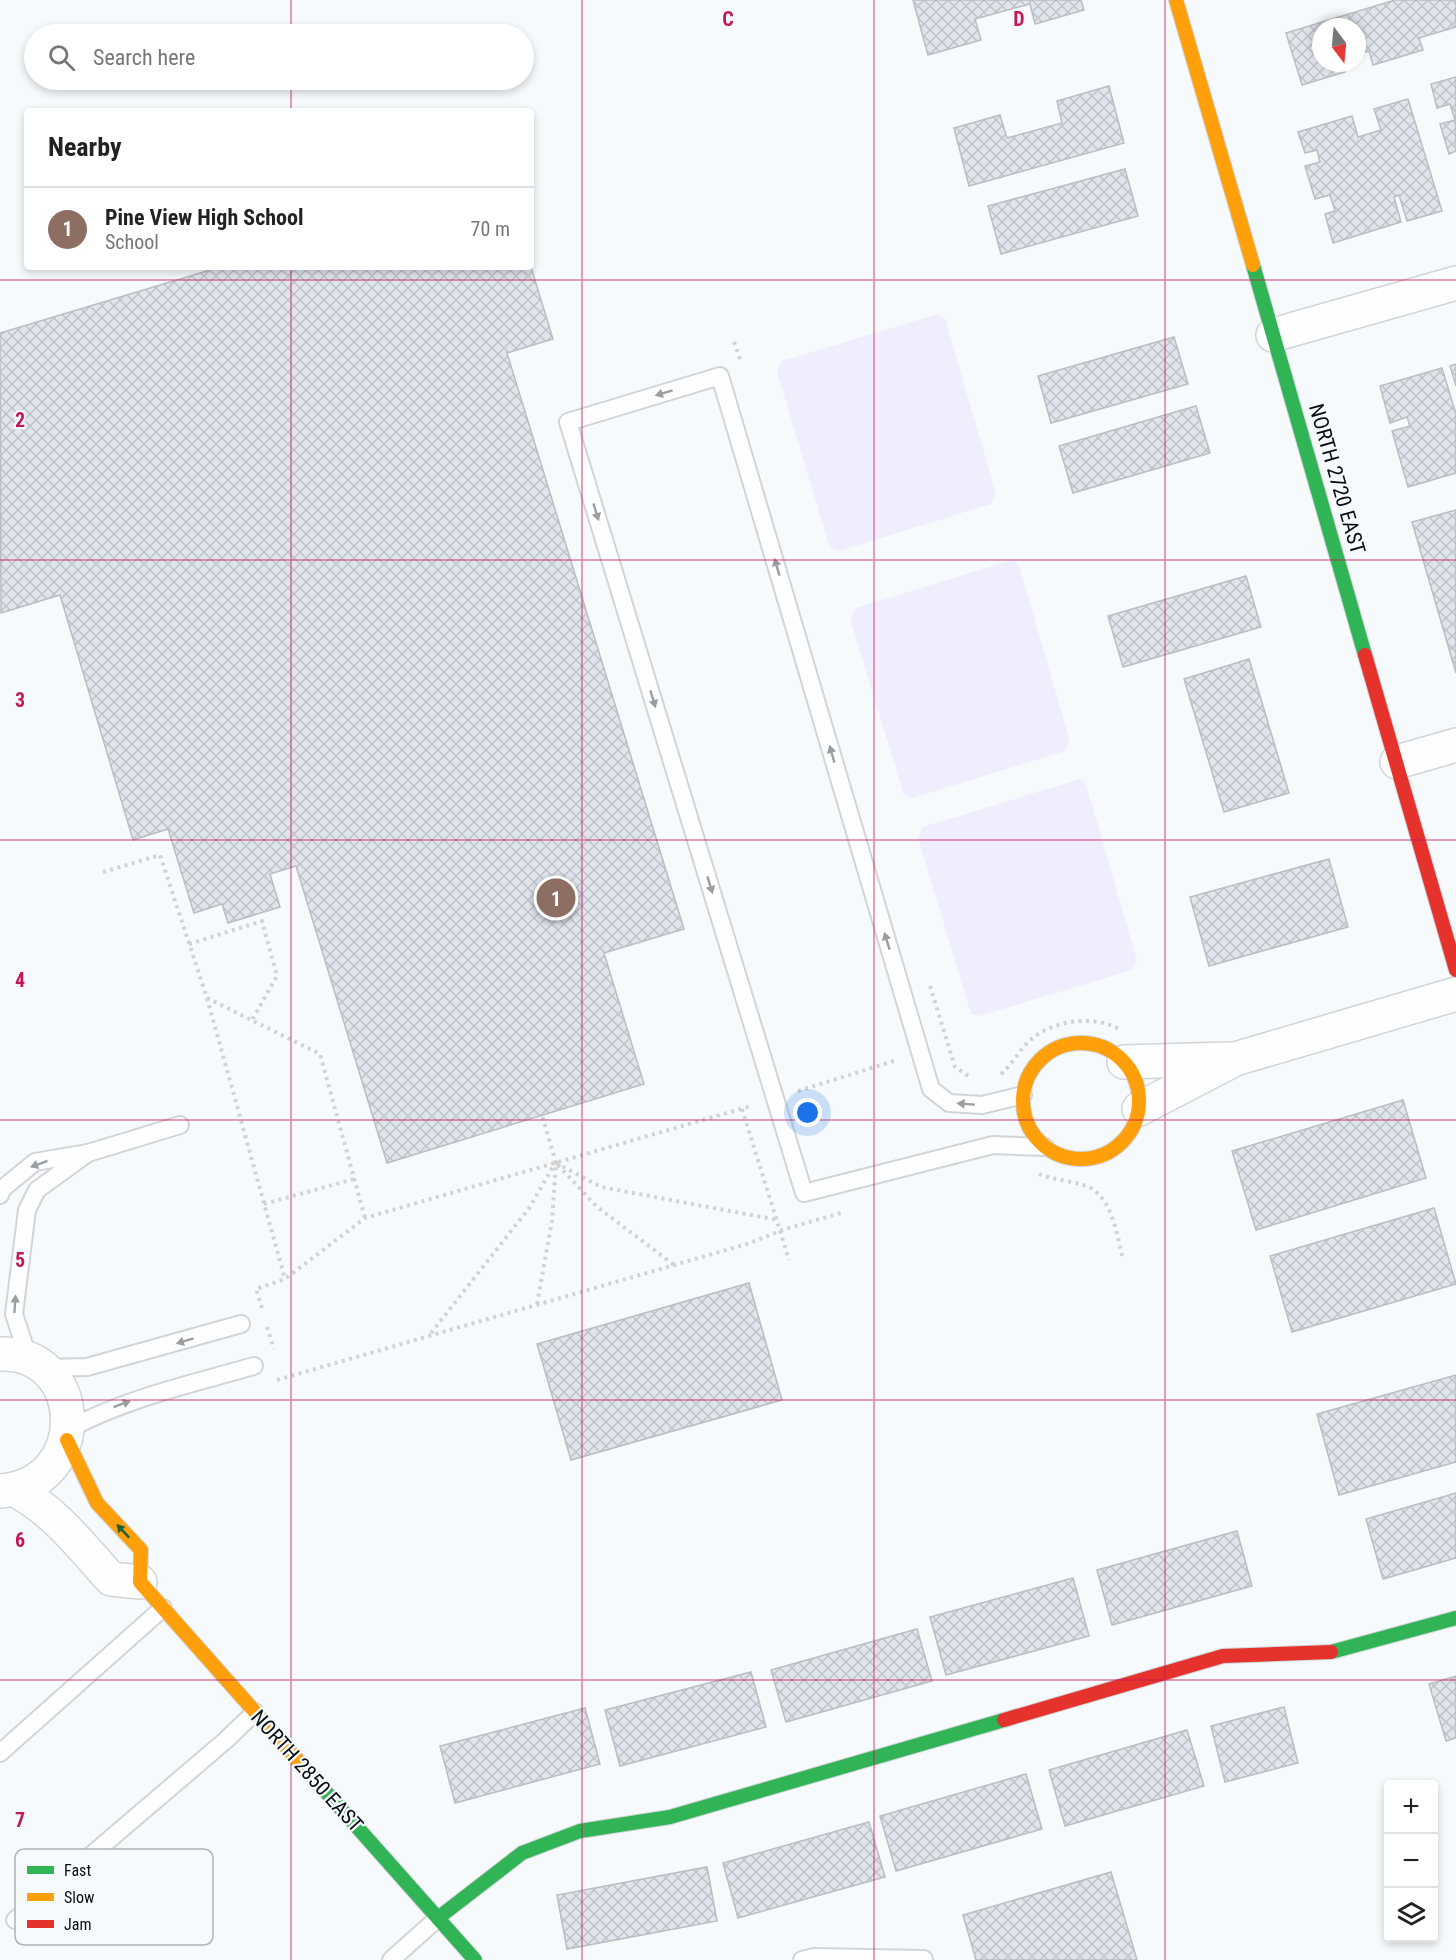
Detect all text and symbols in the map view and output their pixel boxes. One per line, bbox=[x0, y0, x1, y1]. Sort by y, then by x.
text: C bbox=[722, 7, 734, 31]
text: D bbox=[1013, 7, 1025, 31]
north arrow bbox=[1312, 18, 1366, 72]
search box bbox=[24, 24, 534, 90]
icon: search bbox=[45, 41, 78, 74]
text: Search here bbox=[93, 45, 195, 70]
text: Nearby bbox=[48, 132, 122, 162]
text: Pine View High School bbox=[105, 205, 304, 230]
text: 1 bbox=[62, 217, 73, 241]
text: 70 m bbox=[471, 217, 510, 241]
text: School bbox=[105, 230, 159, 254]
one-way arrow bbox=[655, 389, 673, 398]
street label: NORTH 2720 EAST bbox=[1304, 401, 1370, 557]
text: 2 bbox=[15, 408, 25, 432]
one-way arrow bbox=[592, 503, 601, 521]
one-way arrow bbox=[772, 557, 781, 575]
text: 3 bbox=[15, 688, 25, 712]
one-way arrow bbox=[649, 690, 658, 708]
one-way arrow bbox=[827, 744, 836, 762]
pin: 1 bbox=[536, 876, 576, 920]
one-way arrow bbox=[706, 876, 715, 894]
one-way arrow bbox=[882, 931, 891, 949]
text: 4 bbox=[15, 968, 25, 992]
your location bbox=[793, 1098, 822, 1127]
one-way arrow bbox=[957, 1100, 976, 1109]
one-way arrow bbox=[29, 1159, 47, 1169]
text: 5 bbox=[15, 1248, 25, 1272]
one-way arrow bbox=[10, 1294, 19, 1313]
one-way arrow bbox=[176, 1337, 194, 1346]
one-way arrow bbox=[113, 1399, 131, 1409]
one-way arrow bbox=[116, 1523, 130, 1538]
text: 6 bbox=[15, 1528, 25, 1552]
street label: NORTH 2850 EAST bbox=[246, 1705, 368, 1837]
map controls bbox=[1384, 1780, 1438, 1942]
button: + bbox=[1384, 1780, 1438, 1834]
text: 7 bbox=[15, 1808, 25, 1832]
button: − bbox=[1384, 1834, 1438, 1888]
legend bbox=[15, 1849, 213, 1945]
text: Fast bbox=[64, 1861, 91, 1880]
text: Slow bbox=[64, 1888, 94, 1907]
button: layers bbox=[1384, 1888, 1438, 1942]
text: Jam bbox=[64, 1915, 91, 1934]

